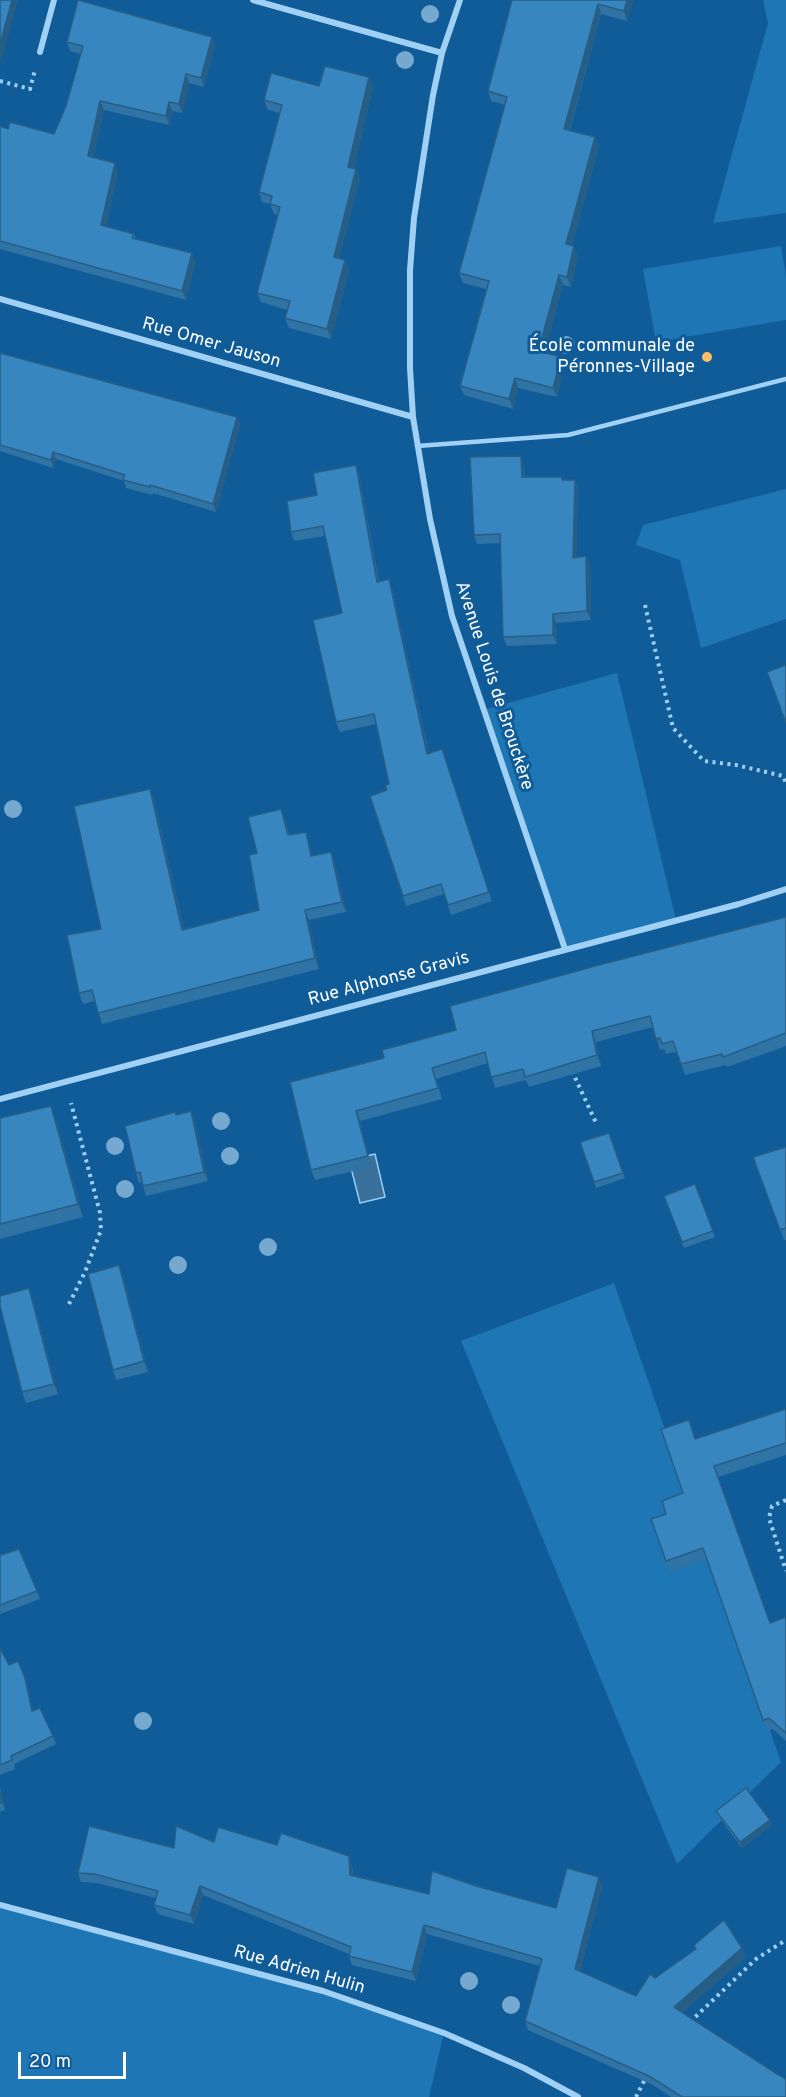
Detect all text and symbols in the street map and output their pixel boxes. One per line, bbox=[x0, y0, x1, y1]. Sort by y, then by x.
street label: Rue Omer Jauson bbox=[139, 314, 283, 374]
place label: École communale de Péronnes-Village bbox=[529, 336, 695, 378]
marker: École communale de Péronnes-Village bbox=[700, 350, 714, 364]
street label: Avenue Louis de Brouckère bbox=[449, 579, 537, 793]
street label: Rue Alphonse Gravis bbox=[306, 948, 472, 1012]
street label: Rue Adrien Hulin bbox=[231, 1942, 367, 2000]
scale bar bbox=[21, 2040, 129, 2078]
text: 20 m bbox=[29, 2051, 71, 2074]

